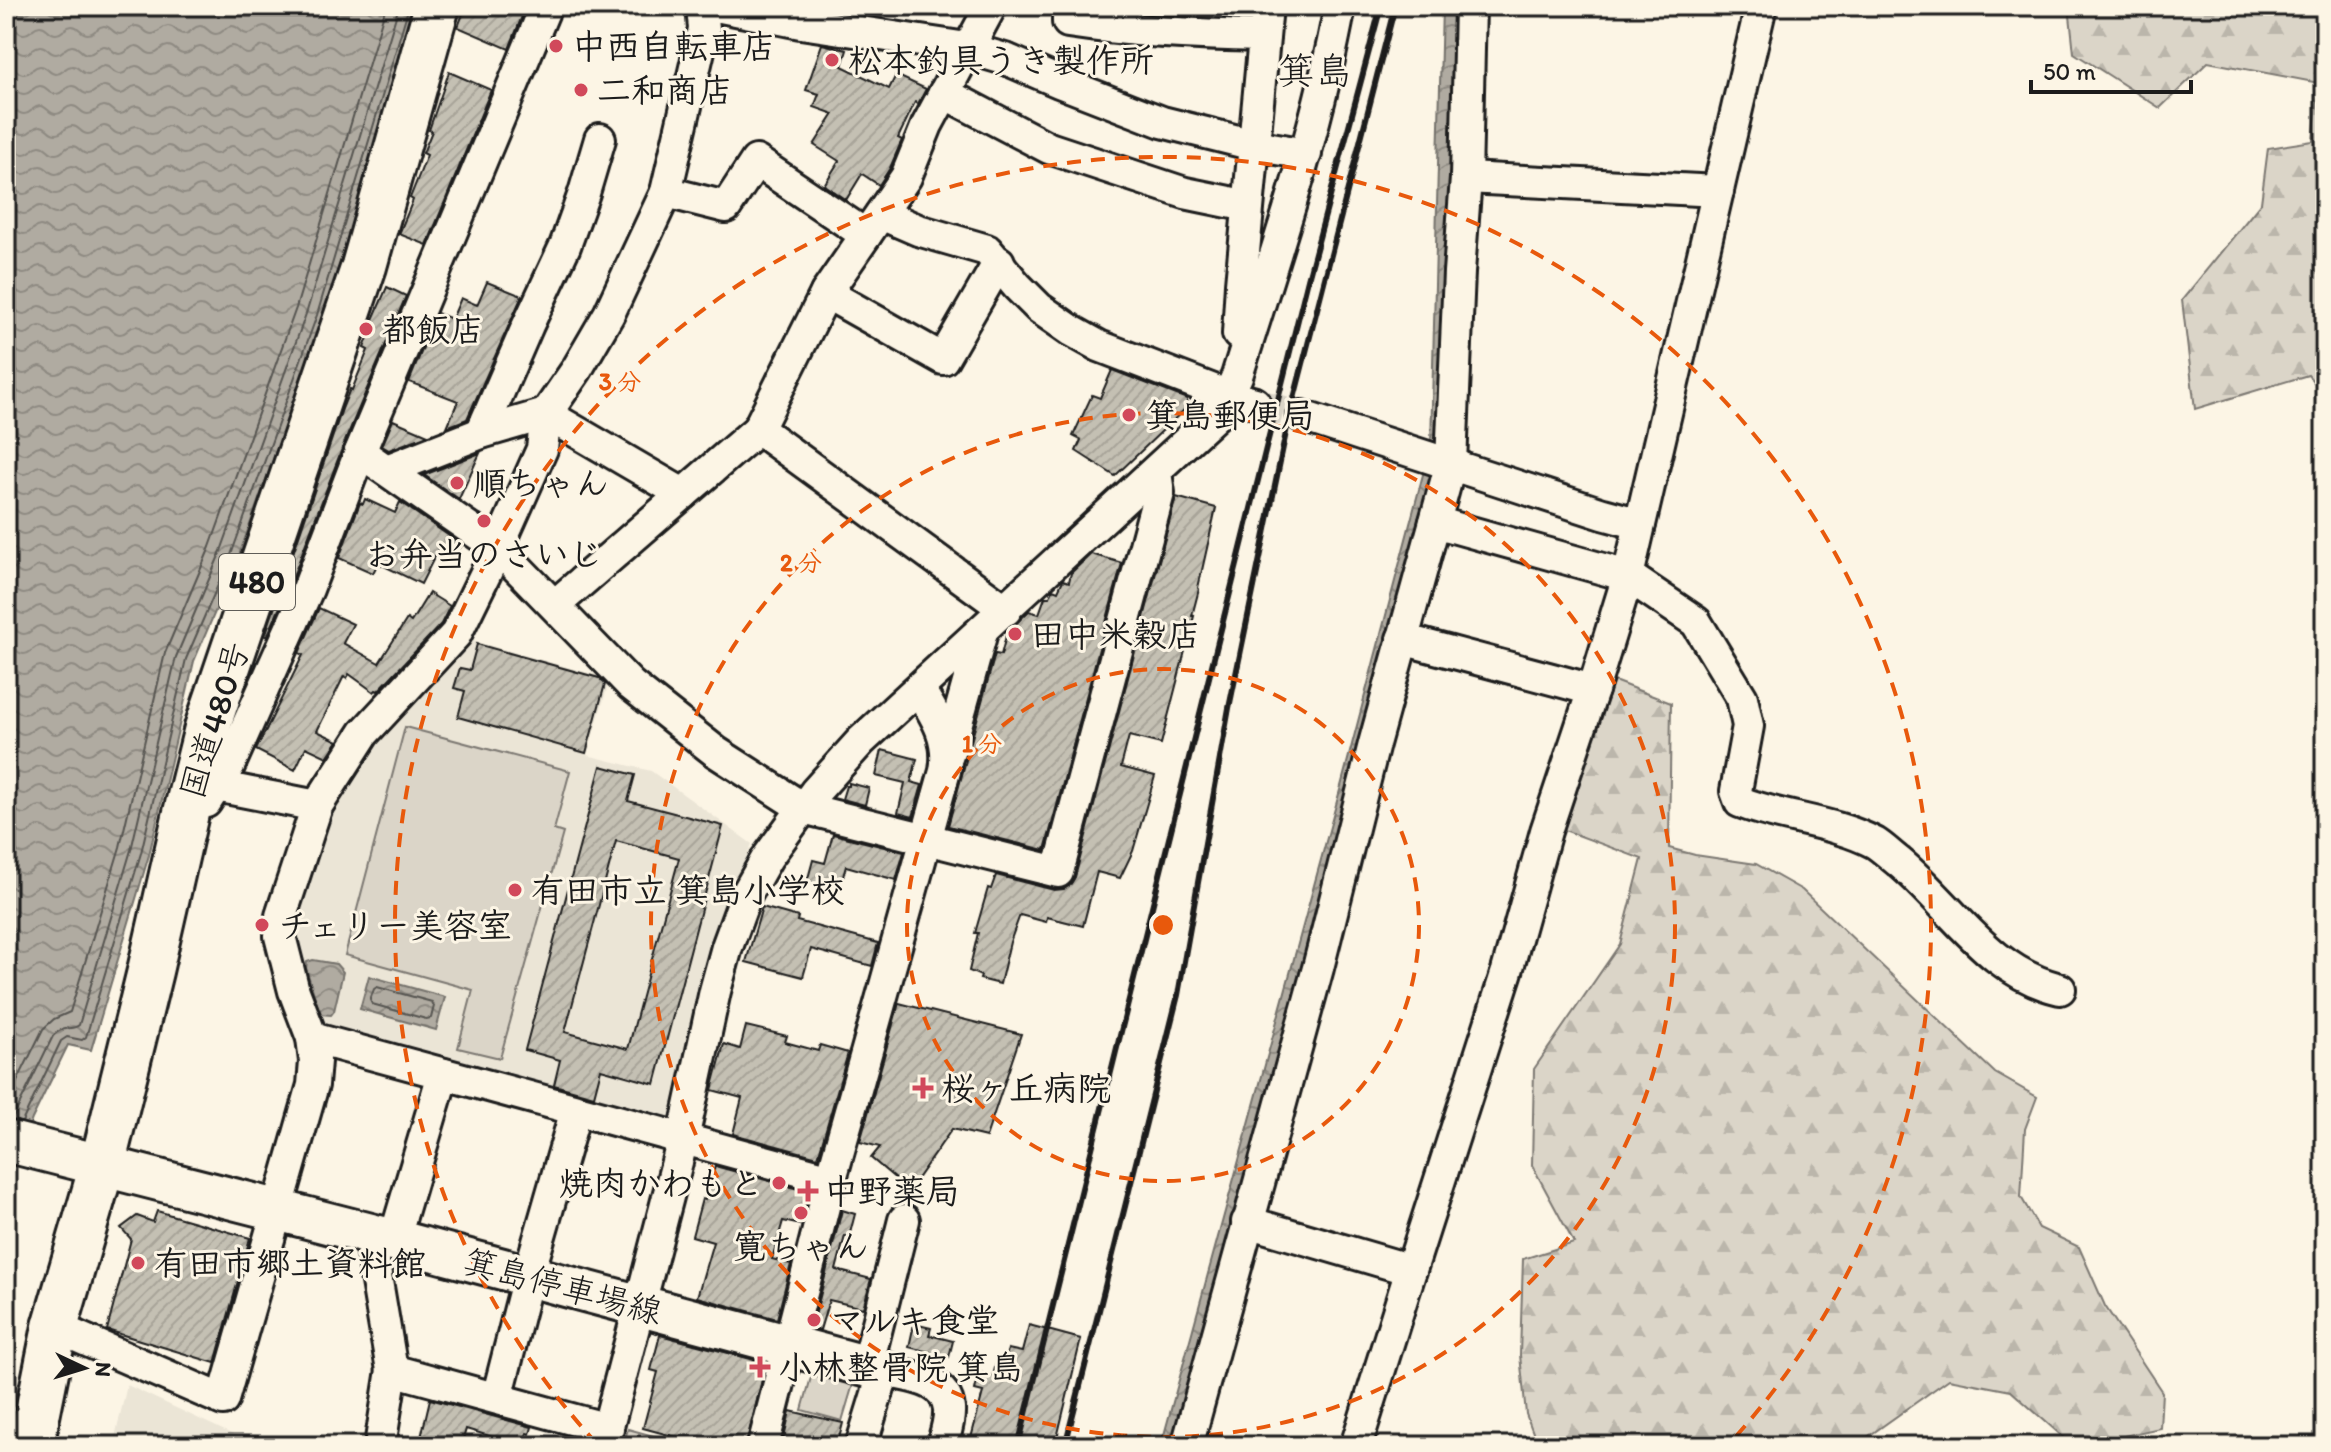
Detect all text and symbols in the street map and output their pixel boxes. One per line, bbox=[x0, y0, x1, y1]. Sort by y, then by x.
place label: 中西自転車店 bbox=[572, 26, 776, 67]
marker: 中西自転車店 bbox=[547, 37, 565, 55]
place label: 松本釣具うき製作所 bbox=[848, 40, 1154, 81]
scale bar bbox=[2031, 44, 2191, 94]
district label: 箕島 bbox=[1277, 48, 1353, 94]
marker: 松本釣具うき製作所 bbox=[823, 51, 841, 69]
text: 50 m bbox=[2043, 57, 2096, 86]
place label: 二和商店 bbox=[597, 70, 733, 111]
marker: 二和商店 bbox=[572, 81, 590, 99]
place label: 都飯店 bbox=[382, 309, 484, 350]
marker: 都飯店 bbox=[357, 320, 375, 338]
text: 3 分 bbox=[599, 367, 641, 396]
place label: 箕島郵便局 bbox=[1145, 395, 1315, 436]
marker: 箕島郵便局 bbox=[1120, 406, 1138, 424]
place label: 順ちゃん bbox=[473, 463, 609, 504]
marker: 順ちゃん bbox=[448, 474, 466, 492]
marker: お弁当のさいじ bbox=[475, 512, 493, 530]
place label: お弁当のさいじ bbox=[365, 534, 603, 575]
text: 2 分 bbox=[780, 548, 822, 577]
road number: 480 bbox=[219, 554, 295, 610]
place label: 田中米穀店 bbox=[1031, 614, 1201, 655]
marker: 田中米穀店 bbox=[1006, 625, 1024, 643]
street label: 国道480号 bbox=[171, 637, 258, 804]
text: 1 分 bbox=[962, 729, 1002, 758]
place label: 有田市立 箕島小学校 bbox=[531, 870, 845, 911]
marker: 有田市立 箕島小学校 bbox=[506, 881, 524, 899]
place label: チェリー美容室 bbox=[278, 905, 512, 946]
centre of rings bbox=[1149, 911, 1177, 939]
marker: チェリー美容室 bbox=[253, 916, 271, 934]
place label: 桜ヶ丘病院 bbox=[941, 1068, 1111, 1109]
marker: 桜ヶ丘病院 bbox=[912, 1077, 934, 1099]
place label: 焼肉かわもと bbox=[559, 1163, 763, 1204]
place label: 中野薬局 bbox=[824, 1171, 960, 1212]
marker: 焼肉かわもと bbox=[770, 1174, 788, 1192]
marker: 中野薬局 bbox=[799, 1182, 817, 1200]
marker: 寛ちゃん bbox=[792, 1204, 810, 1222]
place label: 寛ちゃん bbox=[733, 1226, 869, 1267]
street label: 箕島停車場線 bbox=[459, 1240, 667, 1333]
place label: 有田市郷土資料館 bbox=[154, 1243, 426, 1284]
marker: 有田市郷土資料館 bbox=[129, 1254, 147, 1272]
place label: マルキ食堂 bbox=[830, 1300, 999, 1341]
marker: マルキ食堂 bbox=[805, 1311, 823, 1329]
north arrow bbox=[44, 1328, 124, 1408]
place label: 小林整骨院 箕島 bbox=[778, 1347, 1024, 1388]
marker: 小林整骨院 箕島 bbox=[749, 1356, 771, 1378]
text: N bbox=[89, 1361, 117, 1378]

